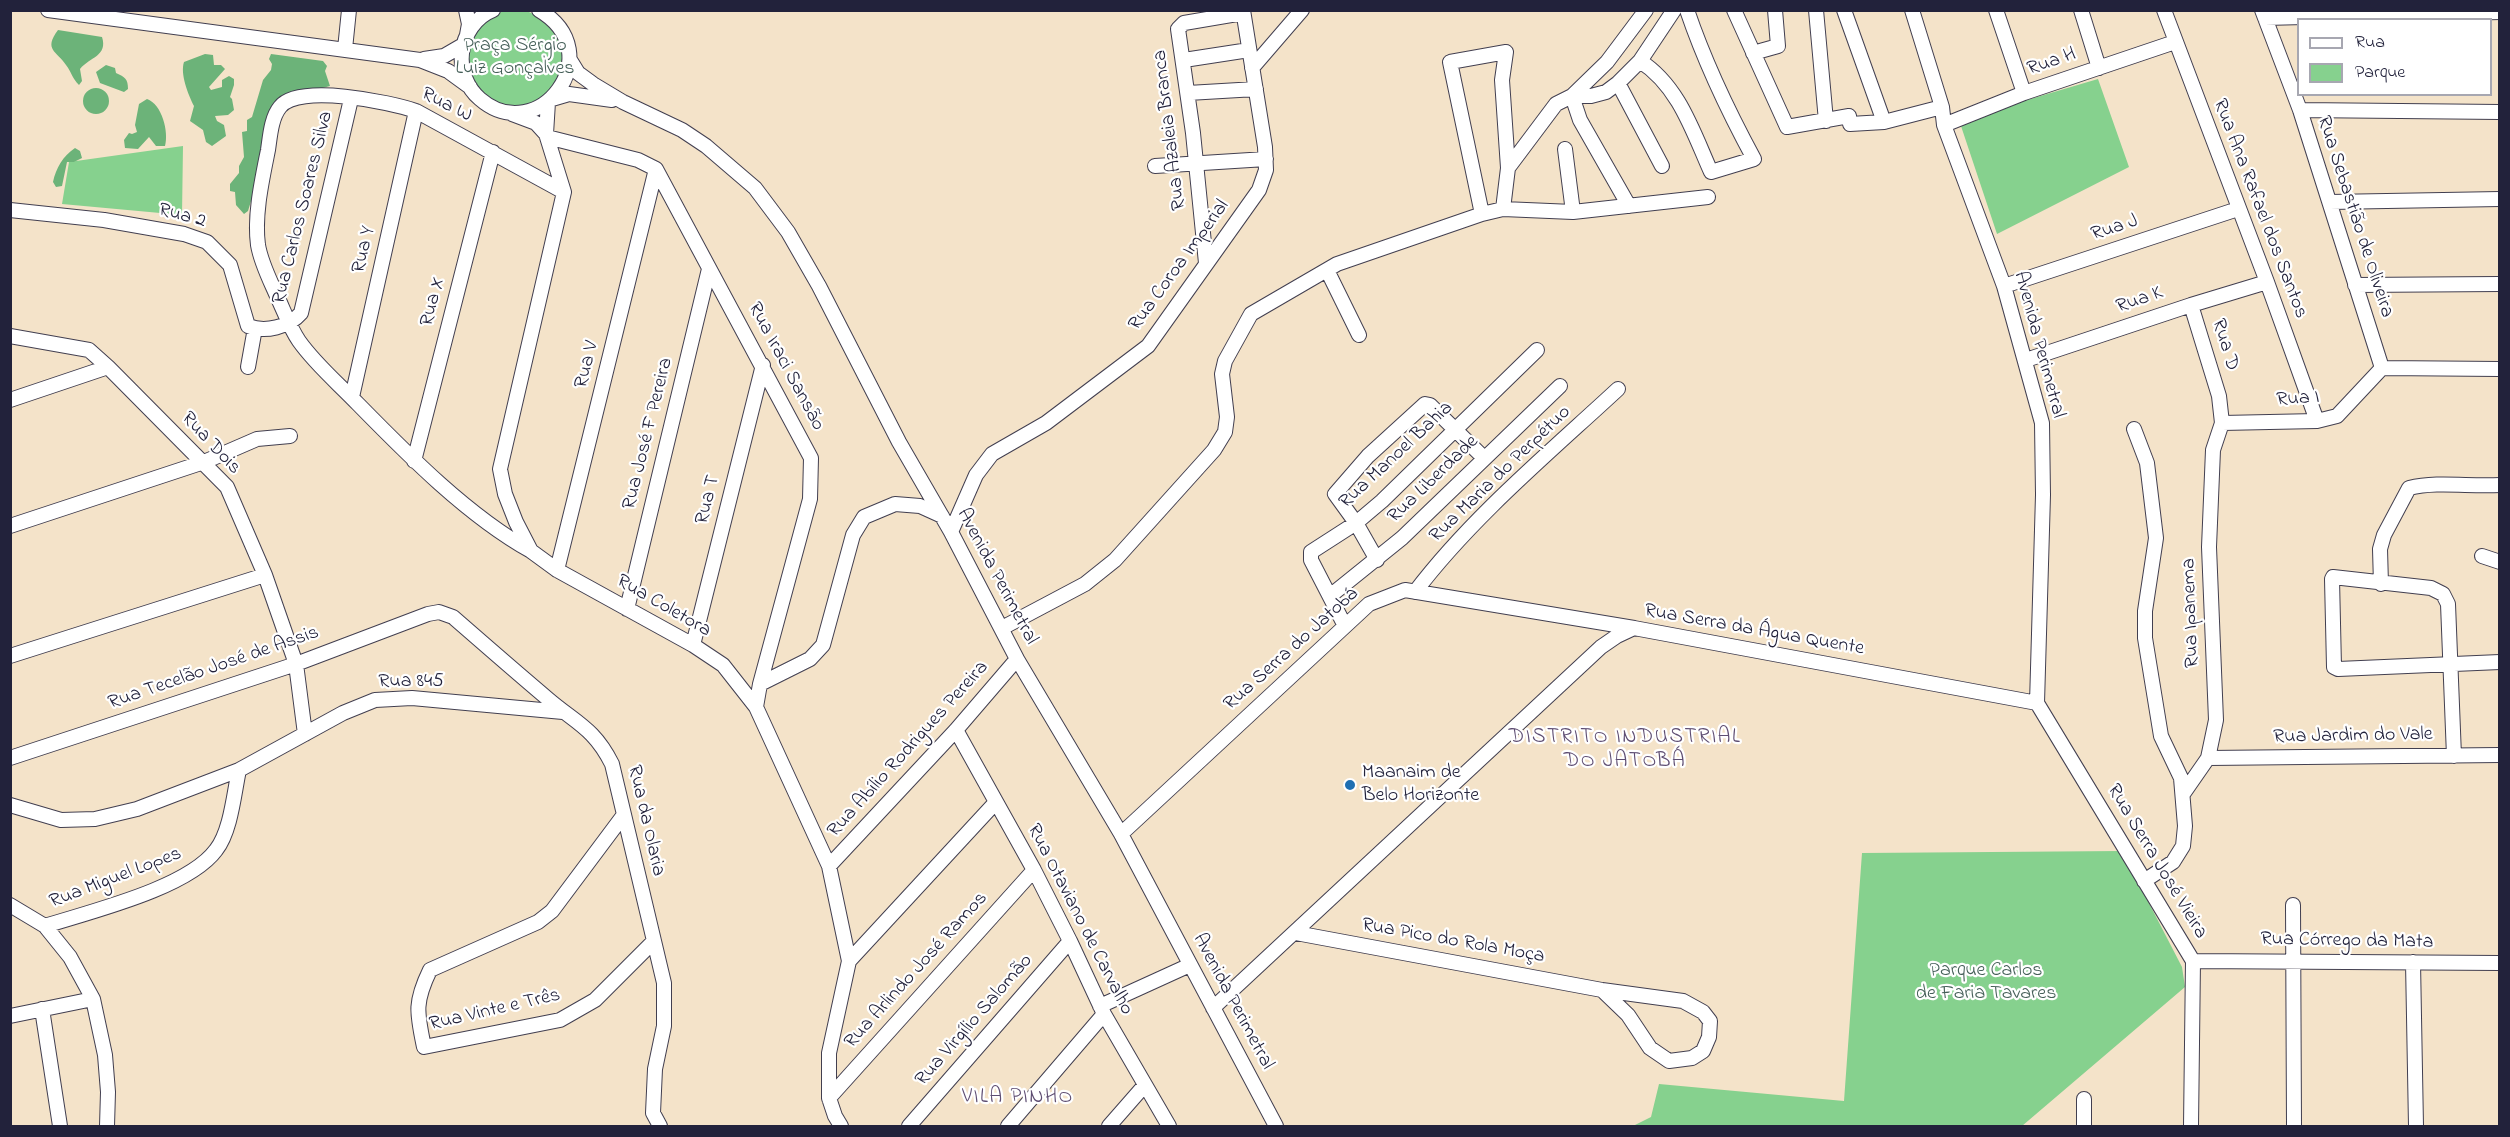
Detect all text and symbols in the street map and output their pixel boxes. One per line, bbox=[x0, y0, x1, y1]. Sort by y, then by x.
legend bbox=[2297, 18, 2492, 96]
text: Rua bbox=[2355, 30, 2385, 56]
park label: Praça Sérgio Luiz Gonçalves bbox=[455, 35, 575, 82]
street label: Rua H bbox=[2025, 44, 2079, 82]
street label: Rua Azaleia Branca bbox=[1149, 48, 1193, 212]
text: Parque bbox=[2355, 60, 2405, 86]
street label: Rua W bbox=[417, 83, 475, 129]
street label: Rua Ana Rafael dos Santos bbox=[2206, 96, 2312, 322]
street label: Rua Carlos Soares Silva bbox=[268, 109, 340, 307]
street label: Rua Sebastião de Oliveira bbox=[2310, 113, 2398, 321]
street label: Rua Coroa Imperial bbox=[1124, 196, 1236, 336]
street label: Rua 2 bbox=[156, 199, 208, 235]
street label: Rua J bbox=[2088, 210, 2142, 248]
street label: Rua Y bbox=[348, 224, 382, 276]
street label: Avenida Perimetral bbox=[2007, 269, 2069, 421]
street label: Rua X bbox=[416, 275, 452, 329]
street label: Rua K bbox=[2113, 282, 2167, 320]
street label: Rua Iraci Sansão bbox=[741, 299, 829, 435]
street label: Rua D bbox=[2205, 316, 2243, 374]
street label: Rua V bbox=[571, 339, 605, 391]
street label: Rua José F Pereira bbox=[619, 356, 679, 512]
street label: Rua I bbox=[2276, 387, 2320, 413]
street label: Rua Manoel Bahia bbox=[1335, 397, 1459, 515]
street label: Rua Maria do Perpétuo bbox=[1425, 401, 1577, 549]
street label: Rua Dois bbox=[175, 408, 245, 480]
street label: Rua Liberdade bbox=[1384, 431, 1484, 529]
street label: Rua T bbox=[691, 473, 727, 527]
street label: Avenida Perimetral bbox=[950, 505, 1042, 649]
street label: Rua Ipanema bbox=[2178, 558, 2206, 668]
street label: Rua Coletora bbox=[611, 570, 715, 644]
street label: Rua Serra do Jatobá bbox=[1220, 583, 1364, 717]
street label: Rua Serra da Água Quente bbox=[1642, 600, 1866, 662]
street label: Rua Tecelão José de Assis bbox=[105, 622, 323, 716]
street label: Rua Abílio Rodrigues Pereira bbox=[823, 657, 995, 843]
street label: Rua 845 bbox=[378, 671, 444, 695]
street label: Rua Jardim do Vale bbox=[2273, 724, 2433, 750]
district label: DISTRITO INDUSTRIAL DO JATOBÁ bbox=[1509, 726, 1741, 776]
place label: Maanaim de Belo Horizonte bbox=[1362, 762, 1479, 809]
street label: Rua da Olaria bbox=[621, 763, 669, 879]
marker: Maanaim de Belo Horizonte bbox=[1343, 778, 1357, 792]
street label: Rua Serra José Vieira bbox=[2100, 780, 2212, 944]
street label: Rua Otaviano de Carvalho bbox=[1020, 820, 1138, 1020]
street label: Rua Miguel Lopes bbox=[47, 843, 185, 915]
street label: Rua Arlindo José Ramos bbox=[840, 888, 994, 1054]
street label: Rua Pico do Rola Moça bbox=[1360, 914, 1546, 970]
street label: Rua Córrego da Mata bbox=[2260, 928, 2434, 956]
street label: Avenida Perimetral bbox=[1186, 930, 1278, 1074]
street label: Rua Virgílio Salomão bbox=[911, 950, 1039, 1092]
park label: Parque Carlos de Faria Tavares bbox=[1916, 960, 2056, 1007]
street label: Rua Vinte e Três bbox=[427, 984, 563, 1038]
district label: VILA PINHO bbox=[962, 1086, 1074, 1112]

